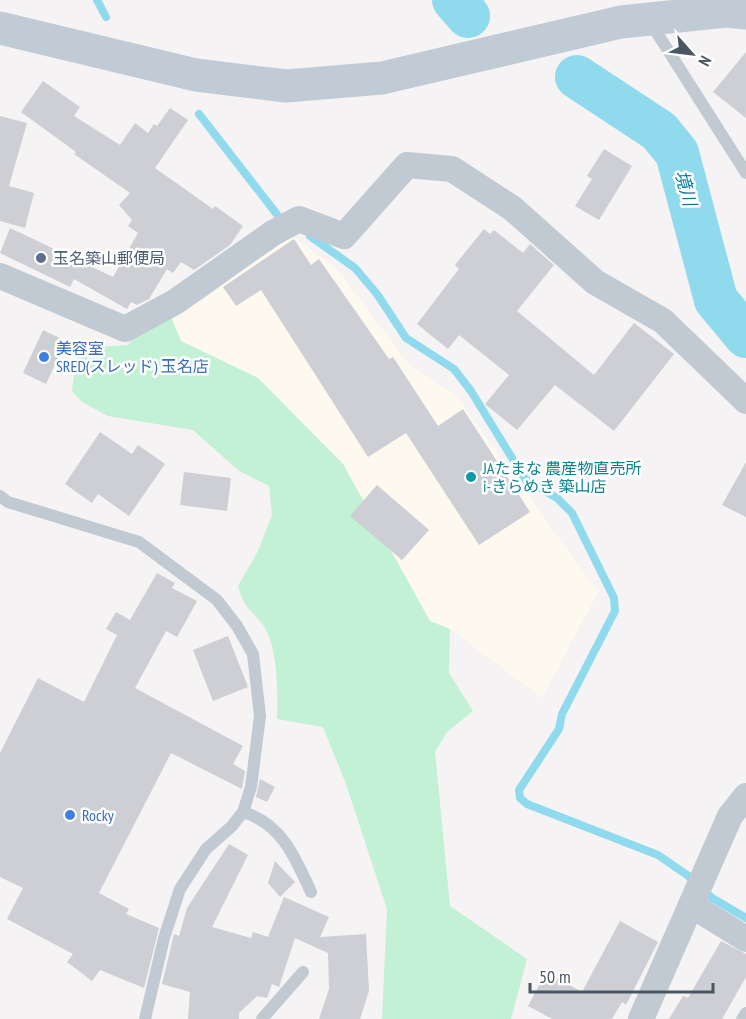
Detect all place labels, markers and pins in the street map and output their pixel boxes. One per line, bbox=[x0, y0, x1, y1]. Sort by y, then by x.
place label: 玉名築山郵便局 bbox=[53, 248, 165, 268]
marker: 玉名築山郵便局 bbox=[34, 251, 48, 265]
place label: 美容室 SRED(スレッド) 玉名店 bbox=[56, 338, 209, 376]
marker: 美容室 SRED(スレッド) 玉名店 bbox=[37, 350, 51, 364]
place label: JAたまな 農産物直売所 i-きらめき 築山店 bbox=[482, 458, 641, 496]
marker: JAたまな 農産物直売所 i-きらめき 築山店 bbox=[464, 470, 478, 484]
place label: Rocky bbox=[82, 805, 114, 825]
marker: Rocky bbox=[63, 808, 77, 822]

